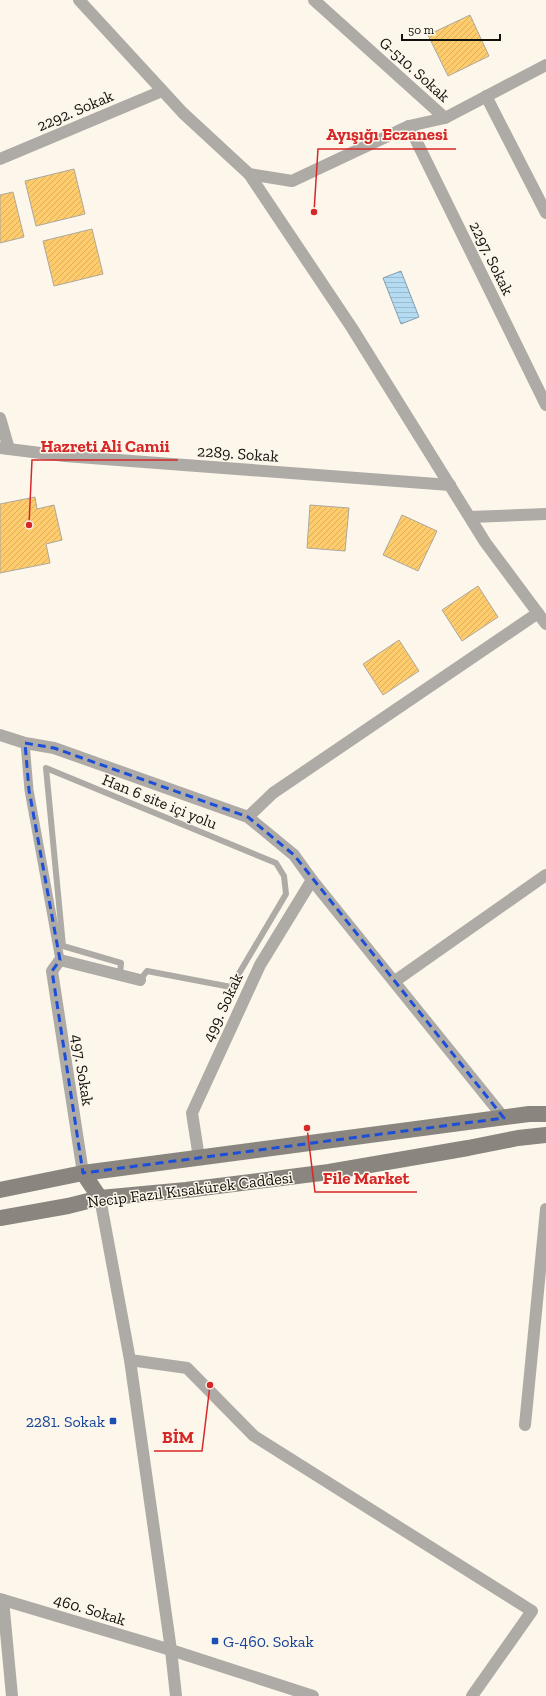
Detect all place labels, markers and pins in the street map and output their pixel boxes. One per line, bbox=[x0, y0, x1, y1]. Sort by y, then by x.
callout: Ayışığı Eczanesi bbox=[318, 120, 456, 149]
callout: Hazreti Ali Camii bbox=[32, 431, 178, 460]
callout: File Market bbox=[315, 1163, 417, 1192]
place label: 2281. Sokak bbox=[26, 1412, 106, 1431]
marker: 2281. Sokak bbox=[108, 1416, 118, 1426]
callout: BİM bbox=[154, 1422, 202, 1451]
place label: G-460. Sokak bbox=[223, 1632, 315, 1651]
marker: G-460. Sokak bbox=[210, 1636, 220, 1646]

